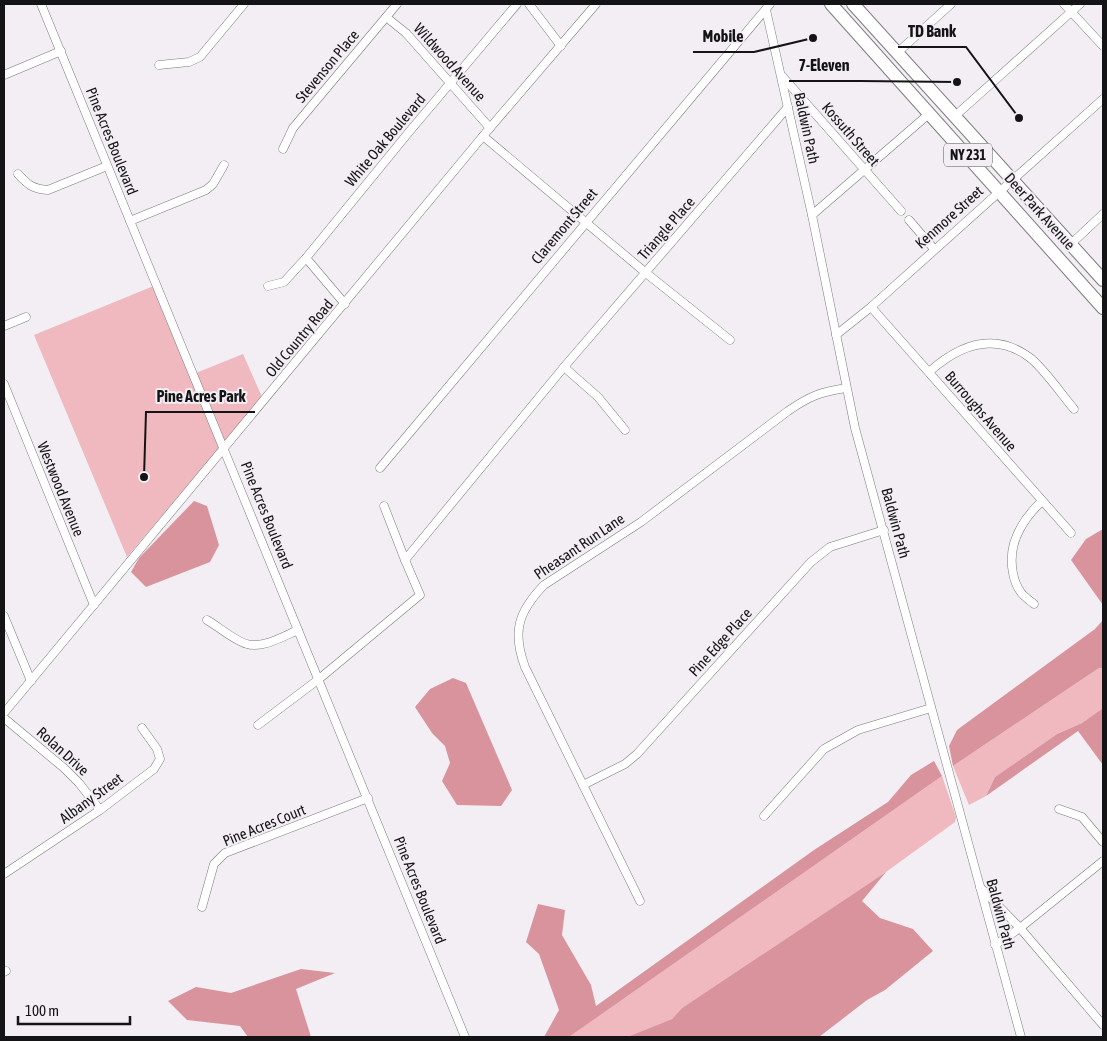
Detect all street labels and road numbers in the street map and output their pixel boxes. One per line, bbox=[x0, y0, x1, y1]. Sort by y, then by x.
street label: Wildwood Avenue bbox=[411, 20, 490, 105]
street label: Stevenson Place bbox=[292, 26, 362, 106]
street label: Pine Acres Boulevard bbox=[83, 85, 141, 197]
street label: White Oak Boulevard bbox=[341, 90, 429, 190]
street label: Baldwin Path bbox=[791, 91, 823, 165]
street label: Kossuth Street bbox=[819, 99, 883, 169]
road number: NY 231 bbox=[944, 144, 992, 166]
street label: Deer Park Avenue bbox=[1001, 169, 1079, 253]
street label: Kenmore Street bbox=[912, 182, 986, 252]
street label: Claremont Street bbox=[527, 185, 601, 267]
street label: Triangle Place bbox=[634, 193, 698, 263]
street label: Old Country Road bbox=[262, 296, 336, 380]
street label: Burroughs Avenue bbox=[942, 368, 1020, 454]
street label: Westwood Avenue bbox=[34, 439, 88, 539]
street label: Pine Acres Boulevard bbox=[238, 459, 296, 571]
street label: Baldwin Path bbox=[878, 486, 914, 560]
street label: Pheasant Run Lane bbox=[531, 509, 628, 582]
street label: Pine Edge Place bbox=[685, 604, 755, 680]
street label: Rolan Drive bbox=[34, 723, 93, 779]
street label: Albany Street bbox=[56, 769, 126, 827]
street label: Pine Acres Court bbox=[220, 801, 308, 849]
street label: Pine Acres Boulevard bbox=[391, 834, 449, 946]
street label: Baldwin Path bbox=[983, 877, 1019, 951]

